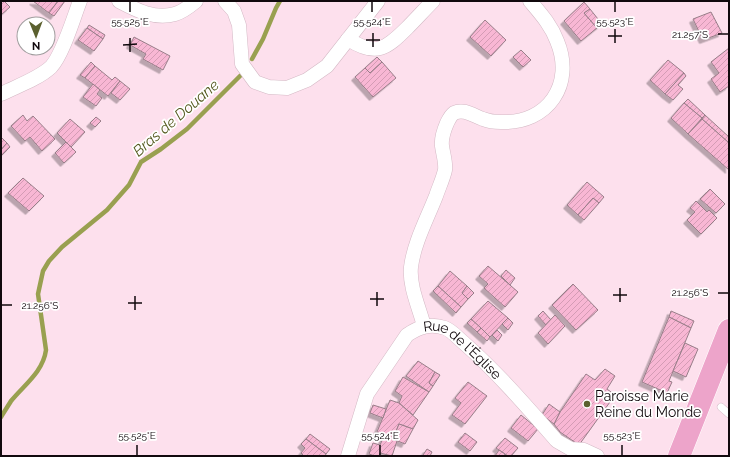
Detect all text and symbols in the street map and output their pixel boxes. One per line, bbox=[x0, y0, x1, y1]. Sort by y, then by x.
north arrow bbox=[16, 16, 56, 56]
text: 55.525°E bbox=[111, 16, 149, 27]
text: 55.524°E bbox=[353, 16, 391, 27]
text: 55.523°E bbox=[596, 16, 634, 27]
text: 21.257°S bbox=[672, 29, 708, 40]
text: N bbox=[32, 39, 40, 52]
water label: Bras de Douane bbox=[129, 76, 223, 160]
text: 21.256°S bbox=[672, 287, 708, 298]
text: 21.256°S bbox=[22, 300, 58, 311]
street label: Rue de l'Église bbox=[422, 318, 505, 382]
place label: Paroisse Marie Reine du Monde bbox=[595, 388, 701, 420]
marker: Paroisse Marie Reine du Monde bbox=[582, 399, 592, 409]
text: 55.525°E bbox=[118, 430, 156, 441]
text: 55.524°E bbox=[361, 430, 399, 441]
text: 55.523°E bbox=[603, 430, 641, 441]

